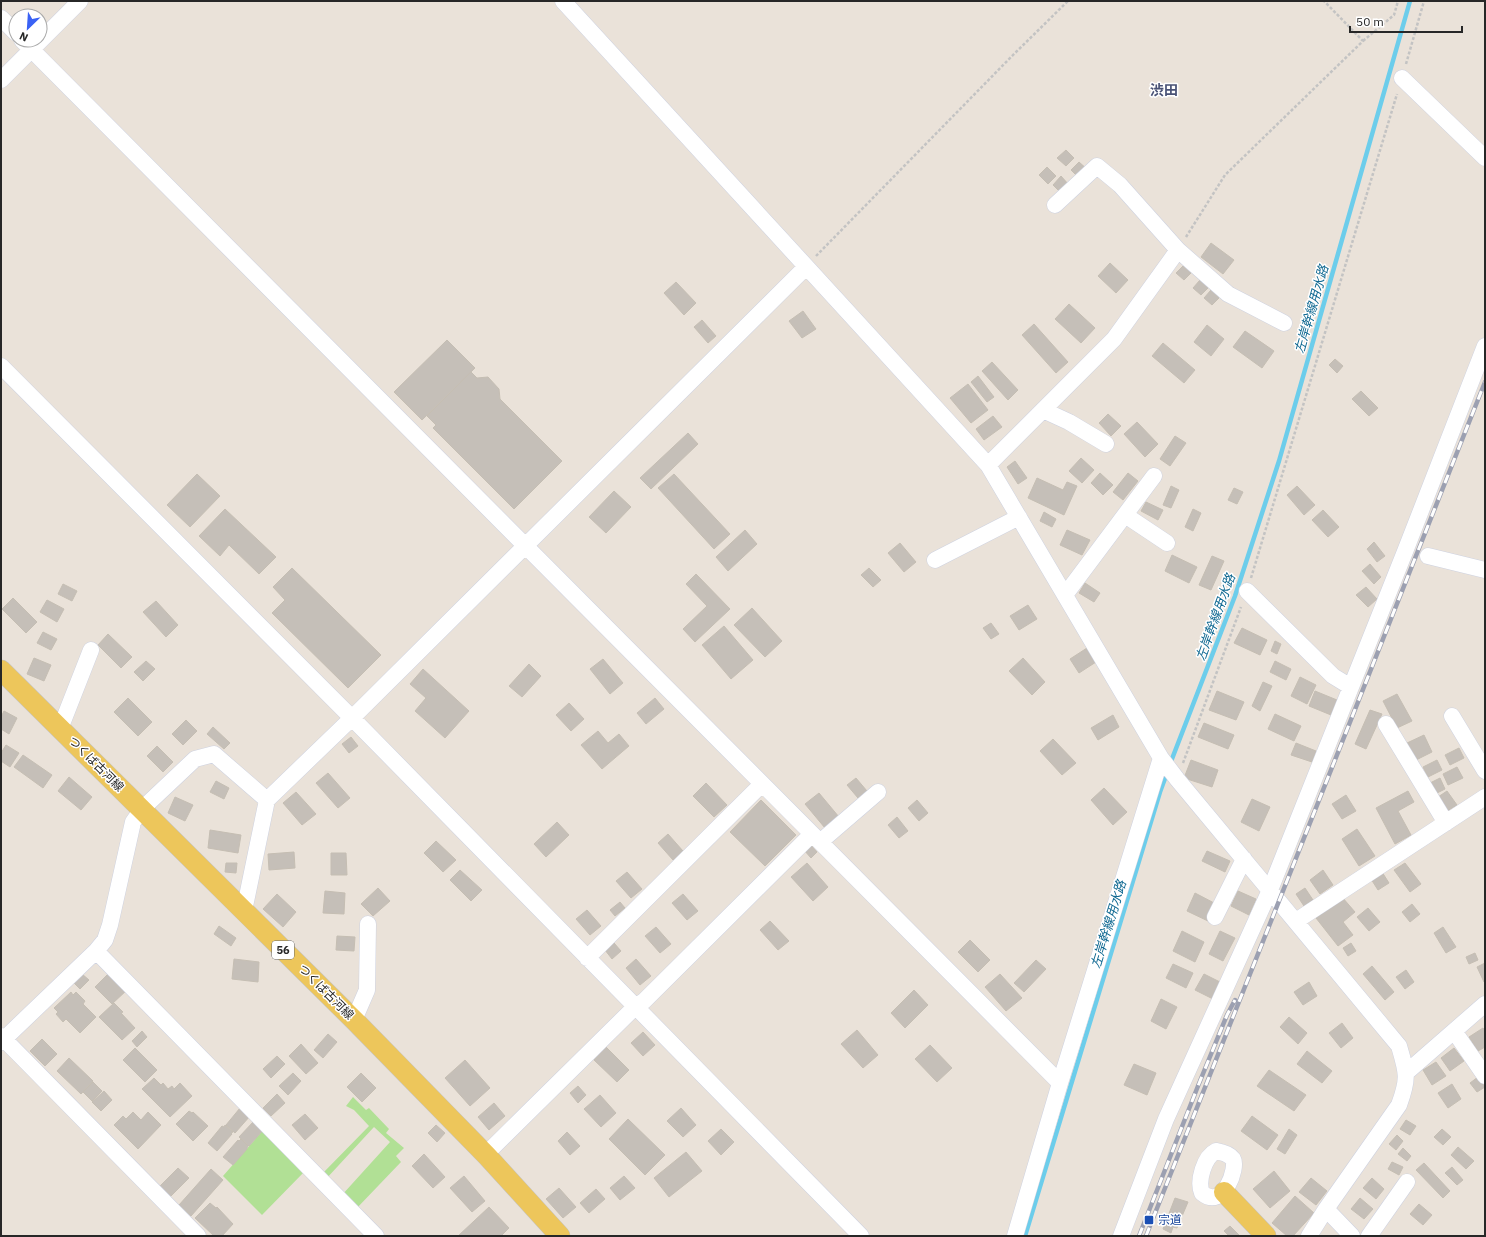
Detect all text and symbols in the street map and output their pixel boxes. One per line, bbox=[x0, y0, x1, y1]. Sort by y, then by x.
north arrow bbox=[8, 8, 48, 48]
scale bar bbox=[1350, 8, 1462, 34]
text: 50 m bbox=[1356, 14, 1384, 29]
text: N bbox=[17, 29, 30, 45]
district label: 渋田 bbox=[1150, 81, 1178, 99]
water label: 左岸幹線用水路 bbox=[1291, 262, 1332, 355]
water label: 左岸幹線用水路 bbox=[1192, 571, 1239, 663]
street label: つくば古河線 bbox=[66, 733, 127, 794]
water label: 左岸幹線用水路 bbox=[1087, 877, 1130, 970]
road number: 56 bbox=[272, 941, 294, 959]
street label: つくば古河線 bbox=[296, 961, 357, 1022]
place label: 宗道 bbox=[1158, 1212, 1182, 1227]
marker: 宗道 bbox=[1143, 1214, 1155, 1226]

